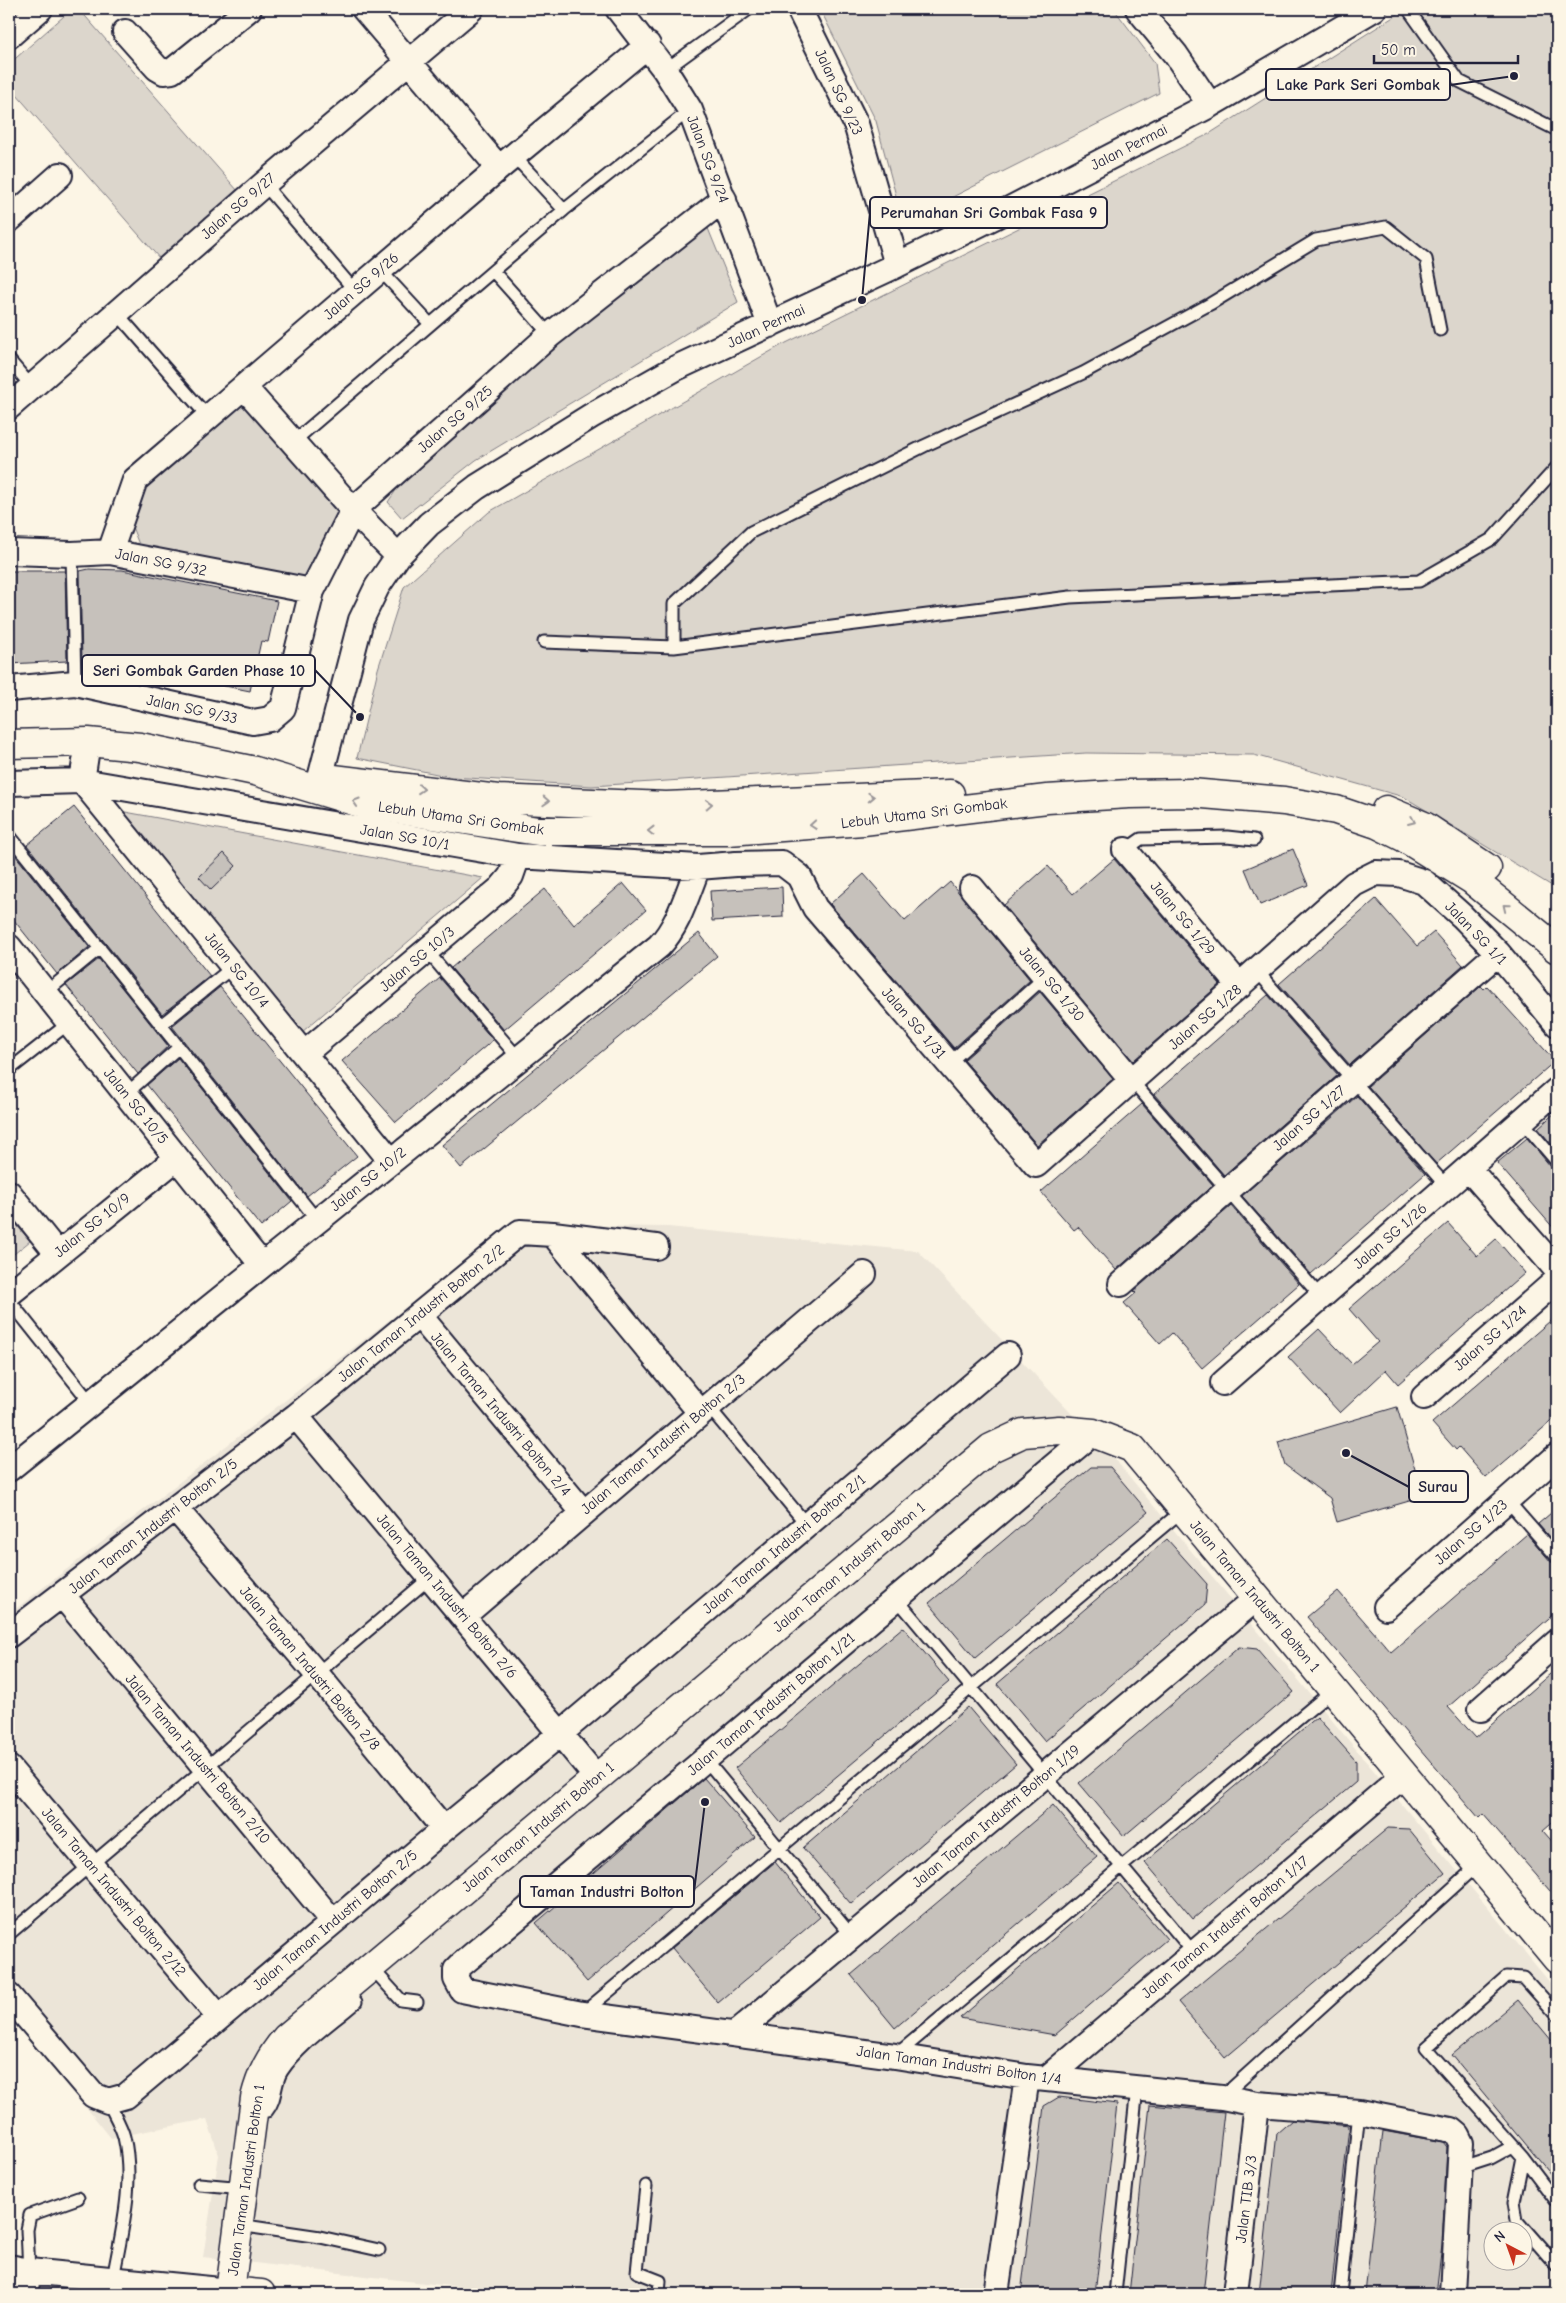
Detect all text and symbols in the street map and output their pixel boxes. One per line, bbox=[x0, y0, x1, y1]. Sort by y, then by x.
scale bar bbox=[1374, 32, 1517, 64]
text: 50 m bbox=[1381, 41, 1416, 59]
street label: Jalan SG 9/23 bbox=[811, 46, 867, 138]
callout: Lake Park Seri Gombak bbox=[1266, 69, 1450, 100]
text: Lake Park Seri Gombak bbox=[1276, 76, 1440, 94]
street label: Jalan SG 9/24 bbox=[683, 113, 733, 205]
street label: Jalan Permai bbox=[1088, 120, 1170, 174]
street label: Jalan SG 9/27 bbox=[197, 169, 279, 243]
callout: Perumahan Sri Gombak Fasa 9 bbox=[870, 197, 1107, 228]
text: Perumahan Sri Gombak Fasa 9 bbox=[881, 204, 1097, 222]
street label: Jalan SG 9/26 bbox=[320, 249, 402, 323]
street label: Jalan Permai bbox=[724, 300, 808, 352]
street label: Jalan SG 9/25 bbox=[414, 382, 496, 456]
street label: Jalan SG 9/32 bbox=[114, 544, 208, 580]
callout: Seri Gombak Garden Phase 10 bbox=[82, 655, 315, 686]
text: Seri Gombak Garden Phase 10 bbox=[93, 662, 305, 680]
street label: Jalan SG 9/33 bbox=[145, 691, 239, 727]
one-way arrow bbox=[417, 783, 425, 794]
one-way arrow bbox=[868, 792, 875, 802]
street label: Lebuh Utama Sri Gombak bbox=[840, 794, 1009, 832]
one-way arrow bbox=[543, 796, 551, 807]
one-way arrow bbox=[353, 797, 361, 807]
street label: Lebuh Utama Sri Gombak bbox=[377, 797, 546, 839]
one-way arrow bbox=[705, 799, 713, 810]
one-way arrow bbox=[1407, 815, 1416, 826]
street label: Jalan SG 10/1 bbox=[359, 820, 451, 854]
one-way arrow bbox=[809, 820, 817, 831]
one-way arrow bbox=[647, 826, 654, 836]
street label: Jalan SG 1/29 bbox=[1147, 877, 1219, 959]
street label: Jalan SG 1/1 bbox=[1441, 897, 1511, 969]
one-way arrow bbox=[1503, 904, 1512, 912]
street label: Jalan SG 10/3 bbox=[376, 922, 458, 996]
street label: Jalan SG 10/4 bbox=[201, 929, 273, 1011]
street label: Jalan SG 1/30 bbox=[1015, 943, 1089, 1025]
street label: Jalan SG 1/28 bbox=[1165, 980, 1245, 1054]
street label: Jalan SG 1/31 bbox=[878, 984, 950, 1063]
street label: Jalan SG 10/5 bbox=[100, 1064, 172, 1148]
street label: Jalan SG 1/27 bbox=[1269, 1082, 1349, 1154]
street label: Jalan SG 10/2 bbox=[326, 1143, 410, 1215]
street label: Jalan SG 10/9 bbox=[50, 1189, 134, 1261]
street label: Jalan SG 1/26 bbox=[1350, 1199, 1430, 1273]
street label: Jalan Taman Industri Bolton 2/2 bbox=[334, 1240, 508, 1386]
street label: Jalan SG 1/24 bbox=[1450, 1302, 1530, 1374]
street label: Jalan Taman Industri Bolton 2/4 bbox=[427, 1328, 575, 1500]
street label: Jalan Taman Industri Bolton 2/3 bbox=[577, 1370, 749, 1518]
street label: Jalan Taman Industri Bolton 2/5 bbox=[65, 1454, 241, 1598]
street label: Jalan Taman Industri Bolton 2/1 bbox=[699, 1470, 869, 1617]
callout: Surau bbox=[1409, 1471, 1468, 1502]
text: Surau bbox=[1418, 1478, 1458, 1496]
street label: Jalan SG 1/23 bbox=[1431, 1495, 1511, 1569]
street label: Jalan Taman Industri Bolton 1 bbox=[769, 1498, 929, 1636]
street label: Jalan Taman Industri Bolton 2/6 bbox=[373, 1510, 521, 1682]
street label: Jalan Taman Industri Bolton 1 bbox=[1186, 1516, 1324, 1676]
street label: Jalan Taman Industri Bolton 2/8 bbox=[236, 1582, 384, 1754]
street label: Jalan Taman Industri Bolton 1/21 bbox=[684, 1629, 858, 1779]
street label: Jalan Taman Industri Bolton 2/10 bbox=[122, 1670, 274, 1848]
street label: Jalan Taman Industri Bolton 1/19 bbox=[909, 1741, 1083, 1891]
street label: Jalan Taman Industri Bolton 1 bbox=[458, 1758, 618, 1896]
street label: Jalan Taman Industri Bolton 2/12 bbox=[38, 1804, 190, 1980]
street label: Jalan Taman Industri Bolton 2/5 bbox=[249, 1846, 421, 1994]
street label: Jalan Taman Industri Bolton 1/17 bbox=[1138, 1852, 1312, 2002]
callout: Taman Industri Bolton bbox=[520, 1876, 694, 1907]
street label: Jalan Taman Industri Bolton 1/4 bbox=[855, 2042, 1063, 2088]
street label: Jalan Taman Industri Bolton 1 bbox=[224, 2083, 268, 2277]
street label: Jalan TIB 3/3 bbox=[1232, 2154, 1260, 2244]
north arrow bbox=[1484, 2220, 1534, 2270]
text: N bbox=[1491, 2227, 1509, 2246]

